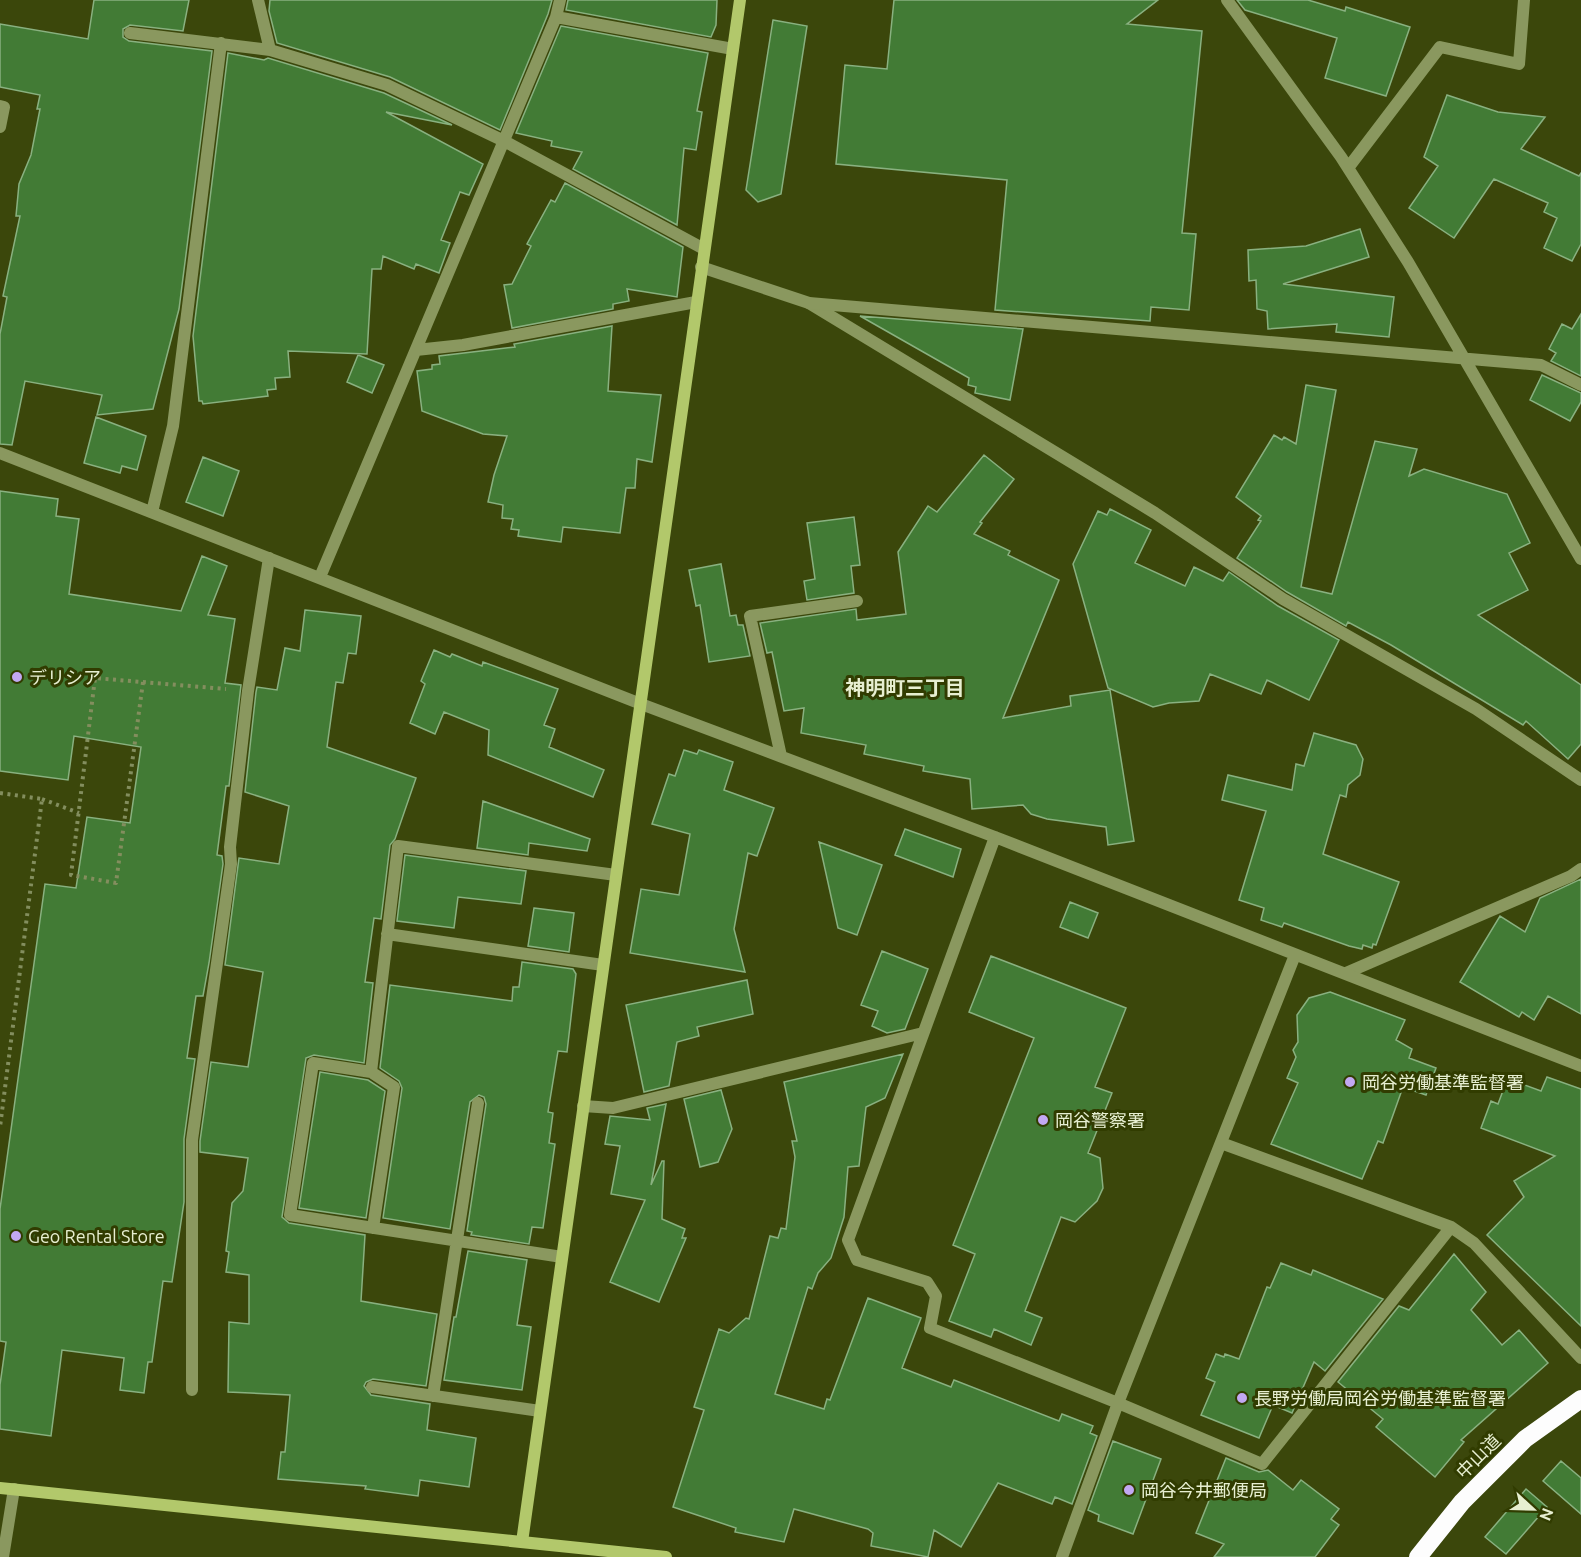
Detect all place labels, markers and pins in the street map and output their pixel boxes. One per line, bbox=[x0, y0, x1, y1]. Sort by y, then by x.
place label: デリシア bbox=[29, 667, 101, 687]
marker: デリシア bbox=[10, 670, 24, 684]
place label: 岡谷労働基準監督署 bbox=[1362, 1072, 1524, 1092]
marker: 岡谷労働基準監督署 bbox=[1343, 1075, 1357, 1089]
place label: 岡谷警察署 bbox=[1055, 1110, 1145, 1130]
marker: 岡谷警察署 bbox=[1036, 1113, 1050, 1127]
place label: Geo Rental Store bbox=[28, 1226, 165, 1246]
marker: Geo Rental Store bbox=[9, 1229, 23, 1243]
place label: 長野労働局岡谷労働基準監督署 bbox=[1254, 1388, 1506, 1408]
marker: 長野労働局岡谷労働基準監督署 bbox=[1235, 1391, 1249, 1405]
place label: 岡谷今井郵便局 bbox=[1141, 1480, 1267, 1500]
marker: 岡谷今井郵便局 bbox=[1122, 1483, 1136, 1497]

